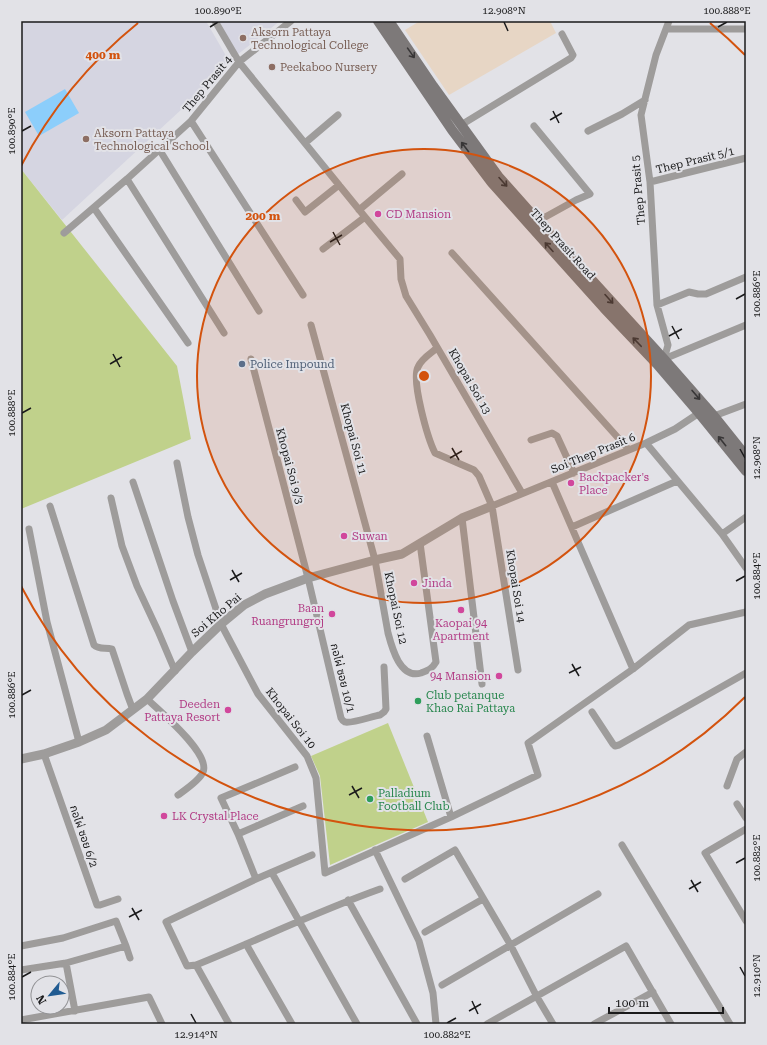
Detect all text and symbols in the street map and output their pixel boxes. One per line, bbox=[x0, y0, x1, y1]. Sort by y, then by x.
text: 100.890°E bbox=[194, 5, 242, 16]
text: 12.908°N bbox=[482, 5, 526, 16]
text: 100.888°E bbox=[703, 5, 751, 16]
place label: Aksorn Pattaya Technological College bbox=[251, 26, 368, 52]
marker: Aksorn Pattaya Technological College bbox=[238, 33, 248, 43]
text: 400 m bbox=[86, 48, 121, 62]
one-way arrow bbox=[407, 48, 415, 59]
street label: Thep Prasit 4 bbox=[180, 53, 235, 115]
place label: Peekaboo Nursery bbox=[280, 61, 378, 74]
marker: Peekaboo Nursery bbox=[267, 62, 277, 72]
text: 100.890°E bbox=[6, 107, 17, 155]
place label: Aksorn Pattaya Technological School bbox=[94, 127, 210, 153]
marker: Aksorn Pattaya Technological School bbox=[81, 134, 91, 144]
one-way arrow bbox=[461, 142, 469, 153]
street label: Thep Prasit 5/1 bbox=[654, 144, 736, 177]
street label: Thep Prasit 5 bbox=[629, 155, 648, 225]
one-way arrow bbox=[498, 176, 507, 186]
street label: Thep Prasit Road bbox=[527, 206, 598, 282]
place label: CD Mansion bbox=[386, 208, 451, 221]
text: 200 m bbox=[246, 209, 281, 223]
marker: CD Mansion bbox=[373, 209, 383, 219]
one-way arrow bbox=[544, 241, 553, 252]
text: 100.886°E bbox=[751, 270, 762, 318]
one-way arrow bbox=[604, 294, 614, 304]
one-way arrow bbox=[632, 337, 642, 347]
street label: Khopai Soi 13 bbox=[446, 346, 494, 416]
place label: Police Impound bbox=[250, 358, 335, 371]
marker: Police Impound bbox=[237, 359, 247, 369]
centre of rings bbox=[417, 369, 431, 383]
text: 100.888°E bbox=[6, 389, 17, 437]
one-way arrow bbox=[691, 390, 700, 400]
street label: Khopai Soi 11 bbox=[338, 402, 369, 476]
street label: Khopai Soi 9/3 bbox=[273, 427, 306, 506]
street label: Soi Thep Prasit 6 bbox=[549, 431, 637, 476]
one-way arrow bbox=[717, 435, 726, 446]
text: 12.908°N bbox=[751, 436, 762, 480]
place label: Backpacker's Place bbox=[579, 471, 649, 497]
marker: Backpacker's Place bbox=[566, 478, 576, 488]
place label: Suwan bbox=[352, 530, 388, 543]
marker: Suwan bbox=[339, 531, 349, 541]
street label: Khopai Soi 14 bbox=[503, 549, 528, 624]
text: 100.884°E bbox=[751, 552, 762, 600]
street label: Khopai Soi 12 bbox=[382, 571, 410, 645]
place label: Jinda bbox=[422, 577, 452, 590]
marker: Jinda bbox=[409, 578, 419, 588]
street label: Soi Kho Pai bbox=[189, 590, 244, 640]
place label: Baan Ruangrungroj bbox=[251, 602, 324, 628]
marker: Kaopai 94 Apartment bbox=[456, 605, 466, 615]
marker: Baan Ruangrungroj bbox=[327, 609, 337, 619]
place label: Kaopai 94 Apartment bbox=[433, 617, 489, 643]
street label: กอไผ่ ซอย 10/1 bbox=[328, 642, 357, 714]
place label: 94 Mansion bbox=[430, 670, 491, 683]
text: 100.886°E bbox=[6, 671, 17, 719]
marker: 94 Mansion bbox=[494, 671, 504, 681]
street label: Khopai Soi 10 bbox=[263, 685, 318, 751]
place label: Club petanque Khao Rai Pattaya bbox=[426, 689, 515, 715]
marker: Club petanque Khao Rai Pattaya bbox=[413, 696, 423, 706]
place label: Deeden Pattaya Resort bbox=[144, 698, 220, 724]
marker: Deeden Pattaya Resort bbox=[223, 705, 233, 715]
place label: Palladium Football Club bbox=[378, 787, 450, 813]
marker: Palladium Football Club bbox=[365, 794, 375, 804]
street label: กอไผ่ ซอย 6/2 bbox=[67, 803, 100, 869]
place label: LK Crystal Place bbox=[172, 810, 259, 823]
marker: LK Crystal Place bbox=[159, 811, 169, 821]
text: 100.882°E bbox=[751, 834, 762, 882]
text: 100.884°E bbox=[6, 953, 17, 1001]
text: 12.910°N bbox=[751, 954, 762, 998]
north arrow bbox=[30, 975, 70, 1015]
scale bar bbox=[609, 989, 723, 1015]
text: N bbox=[34, 992, 49, 1006]
text: 100 m bbox=[615, 996, 649, 1010]
text: 12.914°N bbox=[174, 1029, 218, 1040]
text: 100.882°E bbox=[423, 1029, 471, 1040]

